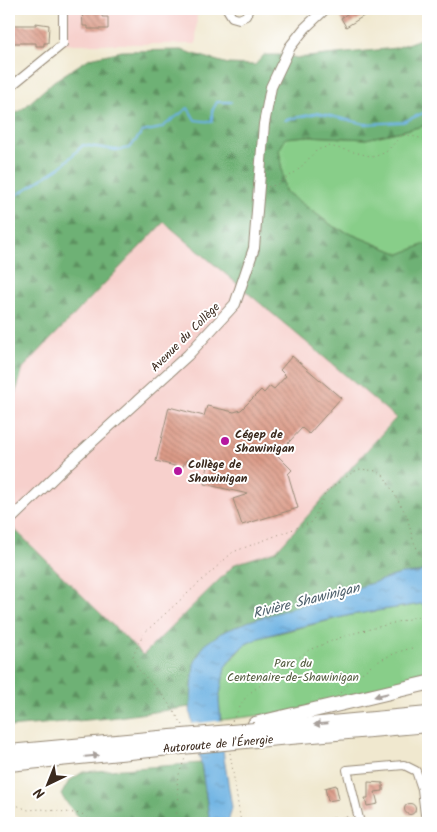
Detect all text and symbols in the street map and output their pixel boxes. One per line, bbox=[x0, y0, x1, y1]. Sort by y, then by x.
street label: Avenue du Collège bbox=[146, 298, 225, 376]
place label: Cégep de Shawinigan bbox=[235, 425, 295, 458]
marker: Cégep de Shawinigan bbox=[219, 435, 231, 447]
place label: Collège de Shawinigan bbox=[188, 455, 248, 488]
marker: Collège de Shawinigan bbox=[172, 465, 184, 477]
water label: Rivière Shawinigan bbox=[251, 577, 363, 625]
park label: Parc du Centenaire-de-Shawinigan bbox=[227, 654, 359, 687]
one-way arrow bbox=[373, 691, 388, 699]
one-way arrow bbox=[312, 720, 328, 728]
street label: Autoroute de l'Énergie bbox=[162, 730, 275, 759]
one-way arrow bbox=[84, 752, 100, 760]
north arrow bbox=[22, 760, 72, 810]
text: N bbox=[29, 782, 51, 804]

